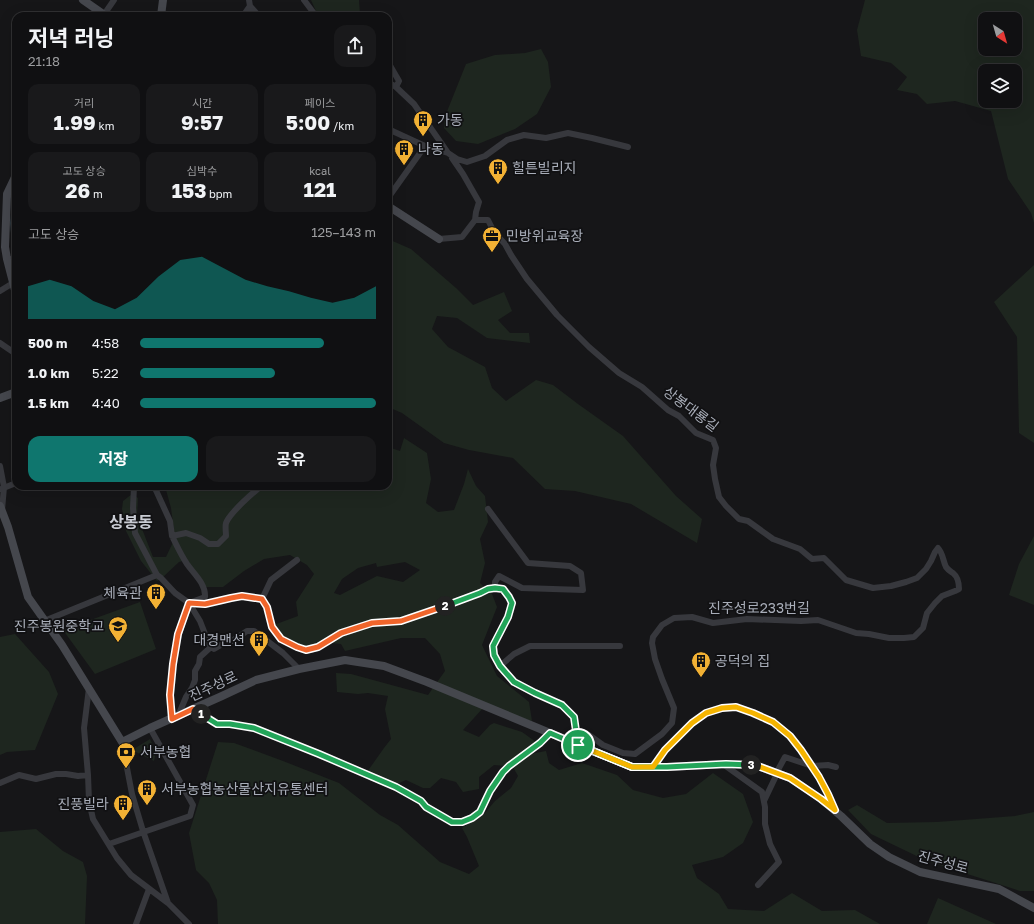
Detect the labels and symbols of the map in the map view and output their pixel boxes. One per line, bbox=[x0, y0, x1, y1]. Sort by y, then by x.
north arrow bbox=[978, 12, 1022, 56]
building icon: 가동 bbox=[412, 109, 434, 137]
place label: 가동 bbox=[437, 111, 463, 128]
building icon: 나동 bbox=[393, 138, 415, 166]
place label: 나동 bbox=[418, 140, 444, 157]
building icon: 힐튼빌리지 bbox=[487, 157, 509, 185]
place label: 힐튼빌리지 bbox=[512, 159, 576, 176]
office icon: 민방위교육장 bbox=[481, 225, 503, 253]
place label: 민방위교육장 bbox=[506, 227, 583, 244]
street label: 상봉대룡길 bbox=[660, 382, 722, 435]
district label: 상봉동 bbox=[109, 512, 153, 532]
building icon: 체육관 bbox=[145, 582, 167, 610]
place label: 체육관 bbox=[103, 584, 142, 601]
pin: 2 bbox=[435, 596, 455, 616]
street label: 진주성로233번길 bbox=[708, 599, 810, 616]
school or university icon: 진주봉원중학교 bbox=[107, 615, 129, 643]
place label: 진주봉원중학교 bbox=[14, 617, 104, 634]
building icon: 대경맨션 bbox=[248, 629, 270, 657]
place label: 대경맨션 bbox=[193, 631, 245, 648]
building icon: 공덕의 집 bbox=[690, 650, 712, 678]
place label: 공덕의 집 bbox=[715, 652, 770, 669]
street label: 진주성로 bbox=[186, 667, 240, 704]
pin: 1 bbox=[191, 704, 211, 724]
pin bbox=[561, 728, 595, 762]
bank icon: 서부농협 bbox=[115, 741, 137, 769]
place label: 서부농협 bbox=[140, 743, 192, 760]
pin: 3 bbox=[741, 755, 761, 775]
building icon: 서부농협농산물산지유통센터 bbox=[136, 778, 158, 806]
place label: 서부농협농산물산지유통센터 bbox=[161, 780, 328, 797]
building icon: 진풍빌라 bbox=[112, 793, 134, 821]
place label: 진풍빌라 bbox=[57, 795, 109, 812]
street label: 진주성로 bbox=[916, 847, 970, 876]

